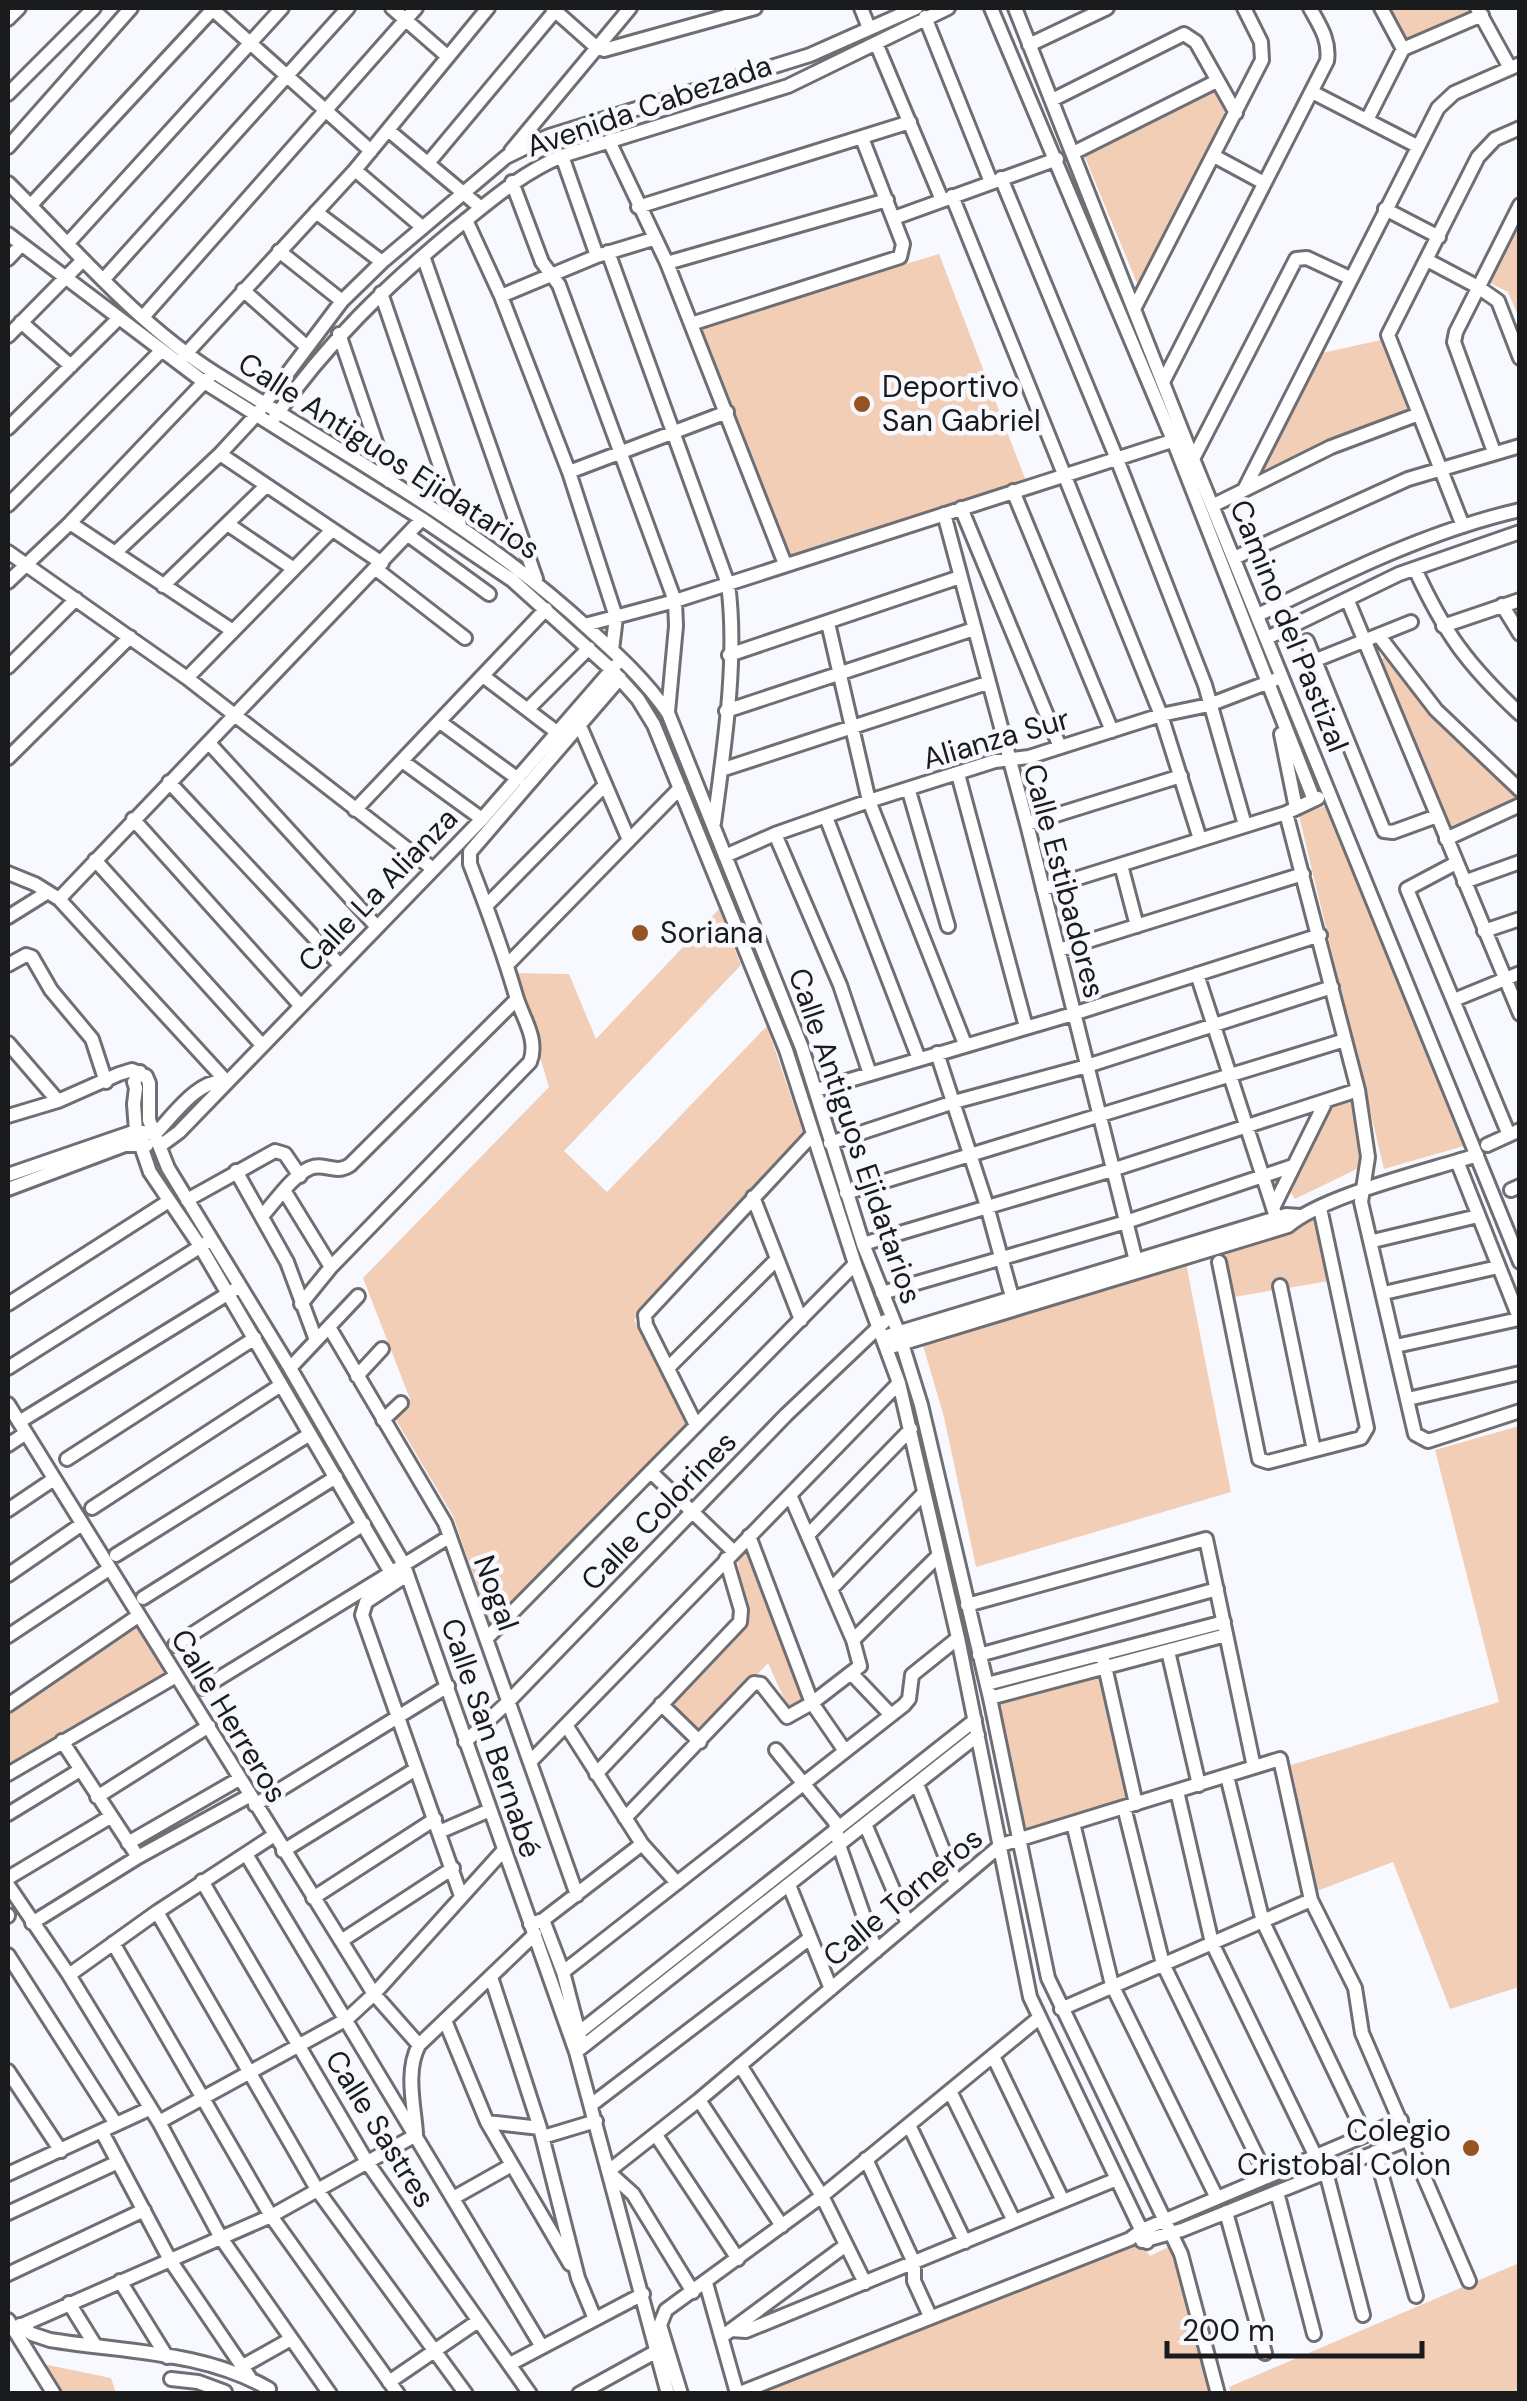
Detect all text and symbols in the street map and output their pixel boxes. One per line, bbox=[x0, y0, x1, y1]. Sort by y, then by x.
street label: Avenida Cabezada bbox=[521, 45, 777, 166]
street label: Calle Antiguos Ejidatarios bbox=[231, 343, 548, 568]
place label: Deportivo San Gabriel bbox=[882, 367, 1041, 440]
marker: Deportivo San Gabriel bbox=[851, 393, 873, 415]
street label: Camino del Pastizal bbox=[1221, 494, 1358, 758]
street label: Alianza Sur bbox=[918, 699, 1074, 778]
street label: Calle Estibadores bbox=[1014, 759, 1114, 1002]
street label: Calle La Alianza bbox=[289, 799, 466, 980]
place label: Soriana bbox=[660, 913, 763, 952]
marker: Soriana bbox=[629, 922, 651, 944]
street label: Calle Antiguos Ejidatarios bbox=[780, 963, 931, 1309]
street label: Calle Colorines bbox=[572, 1422, 745, 1599]
street label: Nogal bbox=[465, 1550, 528, 1636]
street label: Calle San Bernabé bbox=[432, 1613, 551, 1863]
street label: Calle Herreros bbox=[162, 1622, 297, 1810]
street label: Calle Torneros bbox=[815, 1818, 991, 1975]
street label: Calle Sastres bbox=[317, 2043, 444, 2215]
place label: Colegio Cristobal Colon bbox=[1237, 2111, 1451, 2184]
marker: Colegio Cristobal Colon bbox=[1460, 2137, 1482, 2159]
scale bar bbox=[1167, 2296, 1422, 2358]
text: 200 m bbox=[1182, 2311, 1275, 2350]

